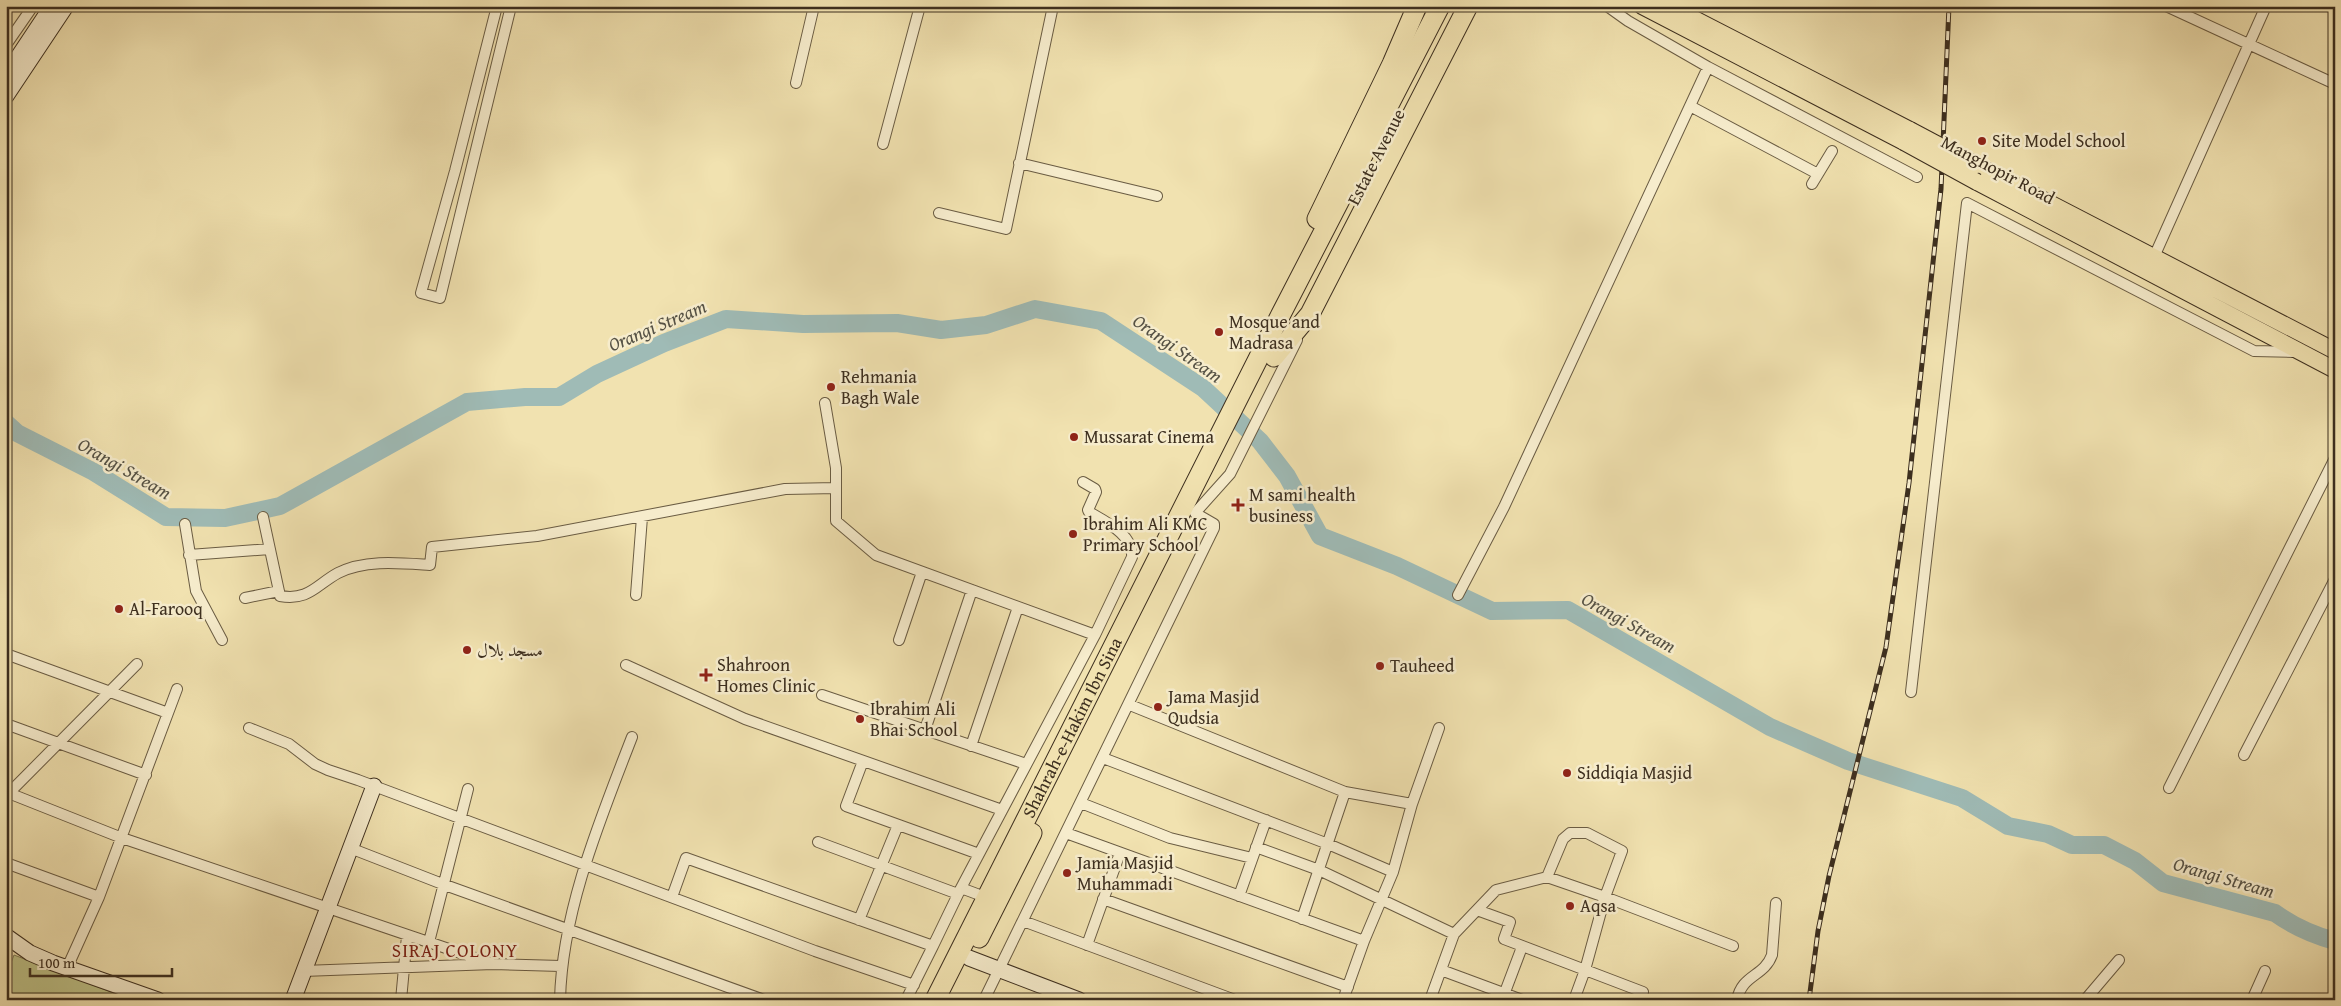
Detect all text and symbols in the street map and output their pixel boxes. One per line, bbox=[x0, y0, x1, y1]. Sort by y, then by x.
street label: Estate Avenue bbox=[1340, 104, 1411, 210]
place label: Site Model School bbox=[1992, 127, 2126, 154]
street label: Manghopir Road bbox=[1937, 128, 2060, 211]
marker: Site Model School bbox=[1976, 135, 1988, 147]
water label: Orangi Stream bbox=[604, 292, 710, 358]
water label: Orangi Stream bbox=[1127, 307, 1229, 389]
place label: Mosque and Madrasa bbox=[1229, 308, 1320, 356]
marker: Mosque and Madrasa bbox=[1213, 326, 1225, 338]
place label: Rehmania Bagh Wale bbox=[841, 363, 919, 411]
marker: Rehmania Bagh Wale bbox=[825, 381, 837, 393]
place label: Mussarat Cinema bbox=[1084, 423, 1214, 450]
water label: Orangi Stream bbox=[73, 430, 177, 506]
marker: Mussarat Cinema bbox=[1068, 431, 1080, 443]
place label: M sami health business bbox=[1249, 481, 1356, 529]
marker: M sami health business bbox=[1231, 498, 1245, 512]
place label: Ibrahim Ali KMC Primary School bbox=[1083, 510, 1208, 558]
marker: Ibrahim Ali KMC Primary School bbox=[1067, 528, 1079, 540]
water label: Orangi Stream bbox=[1577, 584, 1681, 660]
place label: Al-Farooq bbox=[129, 595, 203, 622]
marker: Al-Farooq bbox=[113, 603, 125, 615]
street label: Shahrah-e-Hakim Ibn Sina bbox=[1015, 632, 1129, 822]
place label: مسجد بلال bbox=[477, 636, 543, 663]
marker: مسجد بلال bbox=[461, 644, 473, 656]
place label: Shahroon Homes Clinic bbox=[717, 651, 815, 699]
place label: Tauheed bbox=[1390, 652, 1455, 679]
marker: Tauheed bbox=[1374, 660, 1386, 672]
marker: Shahroon Homes Clinic bbox=[699, 668, 713, 682]
place label: Jama Masjid Qudsia bbox=[1166, 683, 1260, 731]
place label: Ibrahim Ali Bhai School bbox=[870, 695, 958, 743]
marker: Jama Masjid Qudsia bbox=[1152, 701, 1164, 713]
marker: Ibrahim Ali Bhai School bbox=[854, 713, 866, 725]
place label: Siddiqia Masjid bbox=[1577, 759, 1692, 786]
marker: Siddiqia Masjid bbox=[1561, 767, 1573, 779]
place label: Jamia Masjid Muhammadi bbox=[1075, 849, 1174, 897]
water label: Orangi Stream bbox=[2170, 849, 2278, 905]
marker: Jamia Masjid Muhammadi bbox=[1061, 867, 1073, 879]
place label: Aqsa bbox=[1580, 892, 1617, 919]
marker: Aqsa bbox=[1564, 900, 1576, 912]
district label: SIRAJ COLONY bbox=[392, 936, 518, 964]
scale bar bbox=[30, 946, 172, 978]
text: 100 m bbox=[38, 952, 76, 973]

